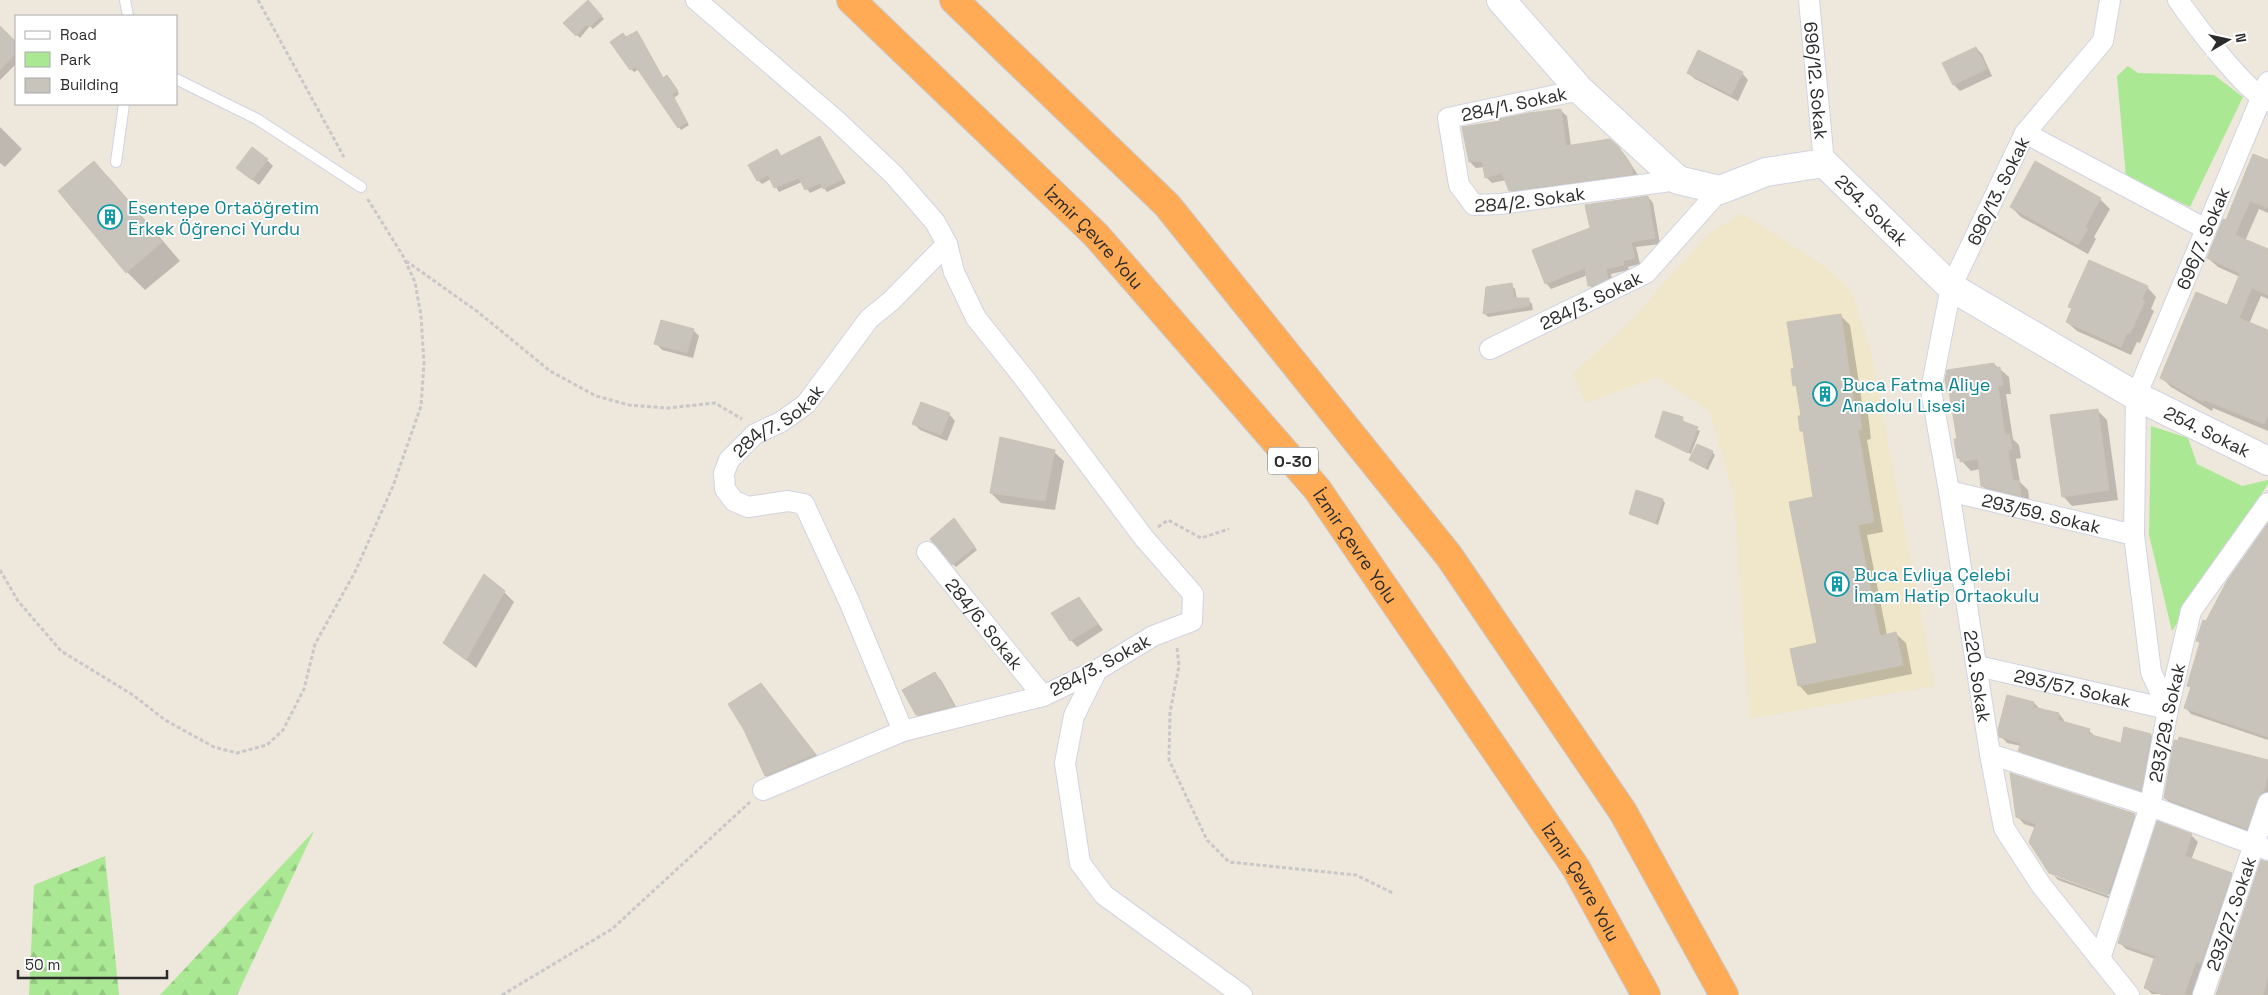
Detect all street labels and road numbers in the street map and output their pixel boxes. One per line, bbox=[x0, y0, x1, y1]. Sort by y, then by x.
street label: 696/12. Sokak bbox=[1800, 21, 1833, 141]
street label: 284/1. Sokak bbox=[1459, 81, 1569, 126]
street label: 696/13. Sokak bbox=[1962, 132, 2034, 249]
street label: 254. Sokak bbox=[1831, 169, 1913, 251]
street label: İzmir Çevre Yolu bbox=[1040, 181, 1149, 294]
street label: 284/2. Sokak bbox=[1474, 181, 1587, 216]
street label: 696/7. Sokak bbox=[2171, 183, 2234, 293]
street label: 284/3. Sokak bbox=[1536, 265, 1646, 335]
street label: 284/7. Sokak bbox=[727, 379, 828, 462]
street label: 254. Sokak bbox=[2161, 400, 2255, 462]
road number: O-30 bbox=[1268, 448, 1318, 474]
street label: İzmir Çevre Yolu bbox=[1308, 484, 1403, 608]
street label: 293/59. Sokak bbox=[1980, 488, 2103, 538]
street label: 284/6. Sokak bbox=[941, 573, 1029, 674]
street label: 220. Sokak bbox=[1959, 628, 1996, 724]
street label: 284/3. Sokak bbox=[1046, 629, 1155, 701]
street label: 293/29. Sokak bbox=[2143, 660, 2190, 784]
street label: 293/57. Sokak bbox=[2012, 663, 2134, 712]
street label: İzmir Çevre Yolu bbox=[1537, 818, 1626, 945]
street label: 293/27. Sokak bbox=[2201, 853, 2261, 974]

